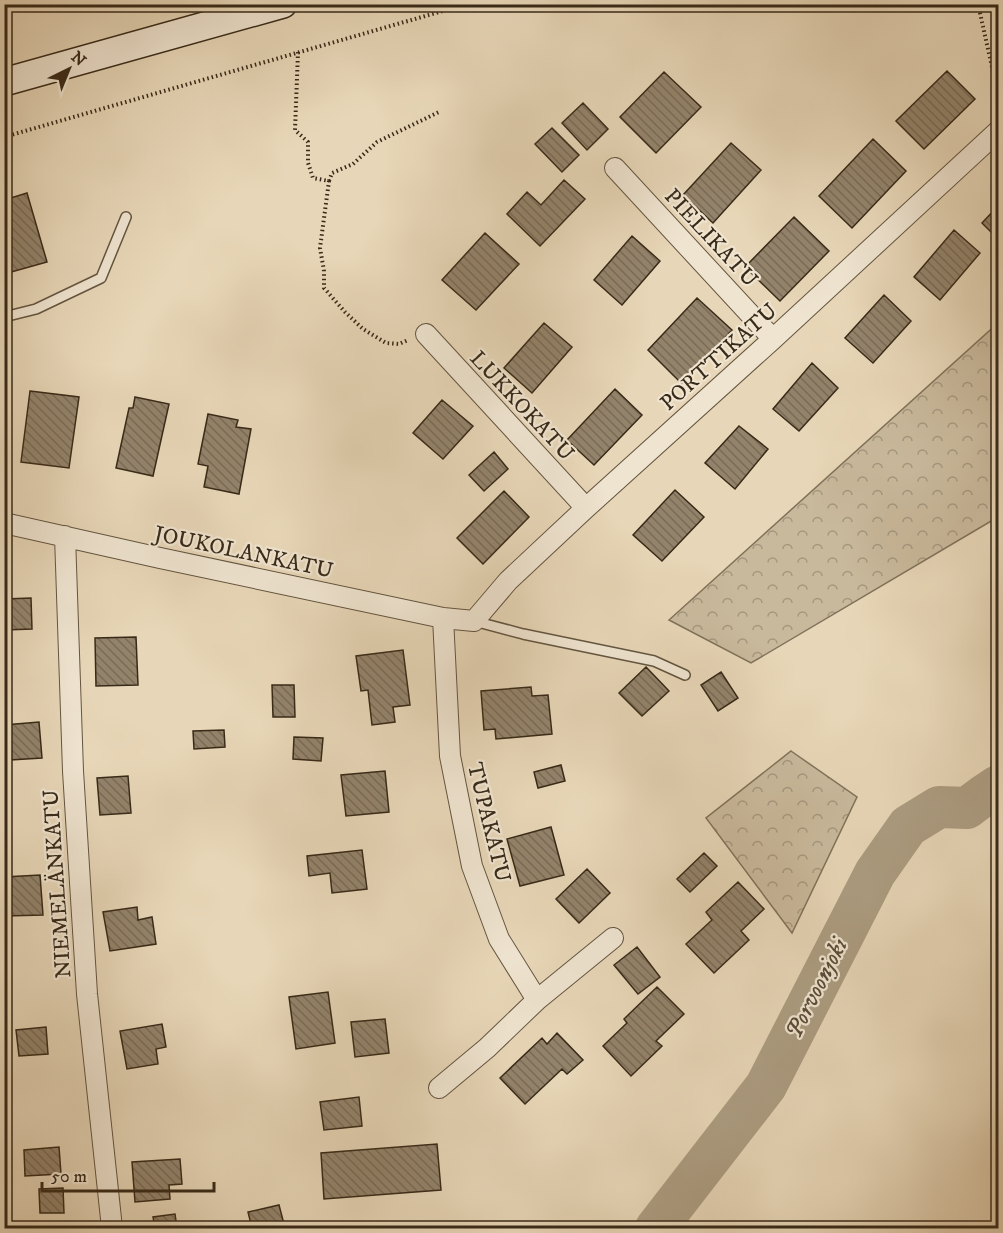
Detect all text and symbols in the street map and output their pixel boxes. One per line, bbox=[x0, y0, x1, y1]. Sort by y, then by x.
north arrow bbox=[39, 39, 99, 99]
text: N bbox=[67, 47, 90, 71]
street label: PIELIKATU bbox=[658, 183, 763, 293]
street label: PORTTIKATU bbox=[655, 298, 783, 417]
street label: LUKKOKATU bbox=[464, 345, 580, 467]
street label: JOUKOLANKATU bbox=[150, 520, 336, 585]
street label: TUPAKATU bbox=[461, 760, 516, 885]
street label: NIEMELÄNKATU bbox=[37, 789, 78, 979]
water label: Porvoonjoki bbox=[779, 932, 856, 1044]
scale bar bbox=[42, 1155, 214, 1193]
text: 50 m bbox=[51, 1166, 87, 1188]

